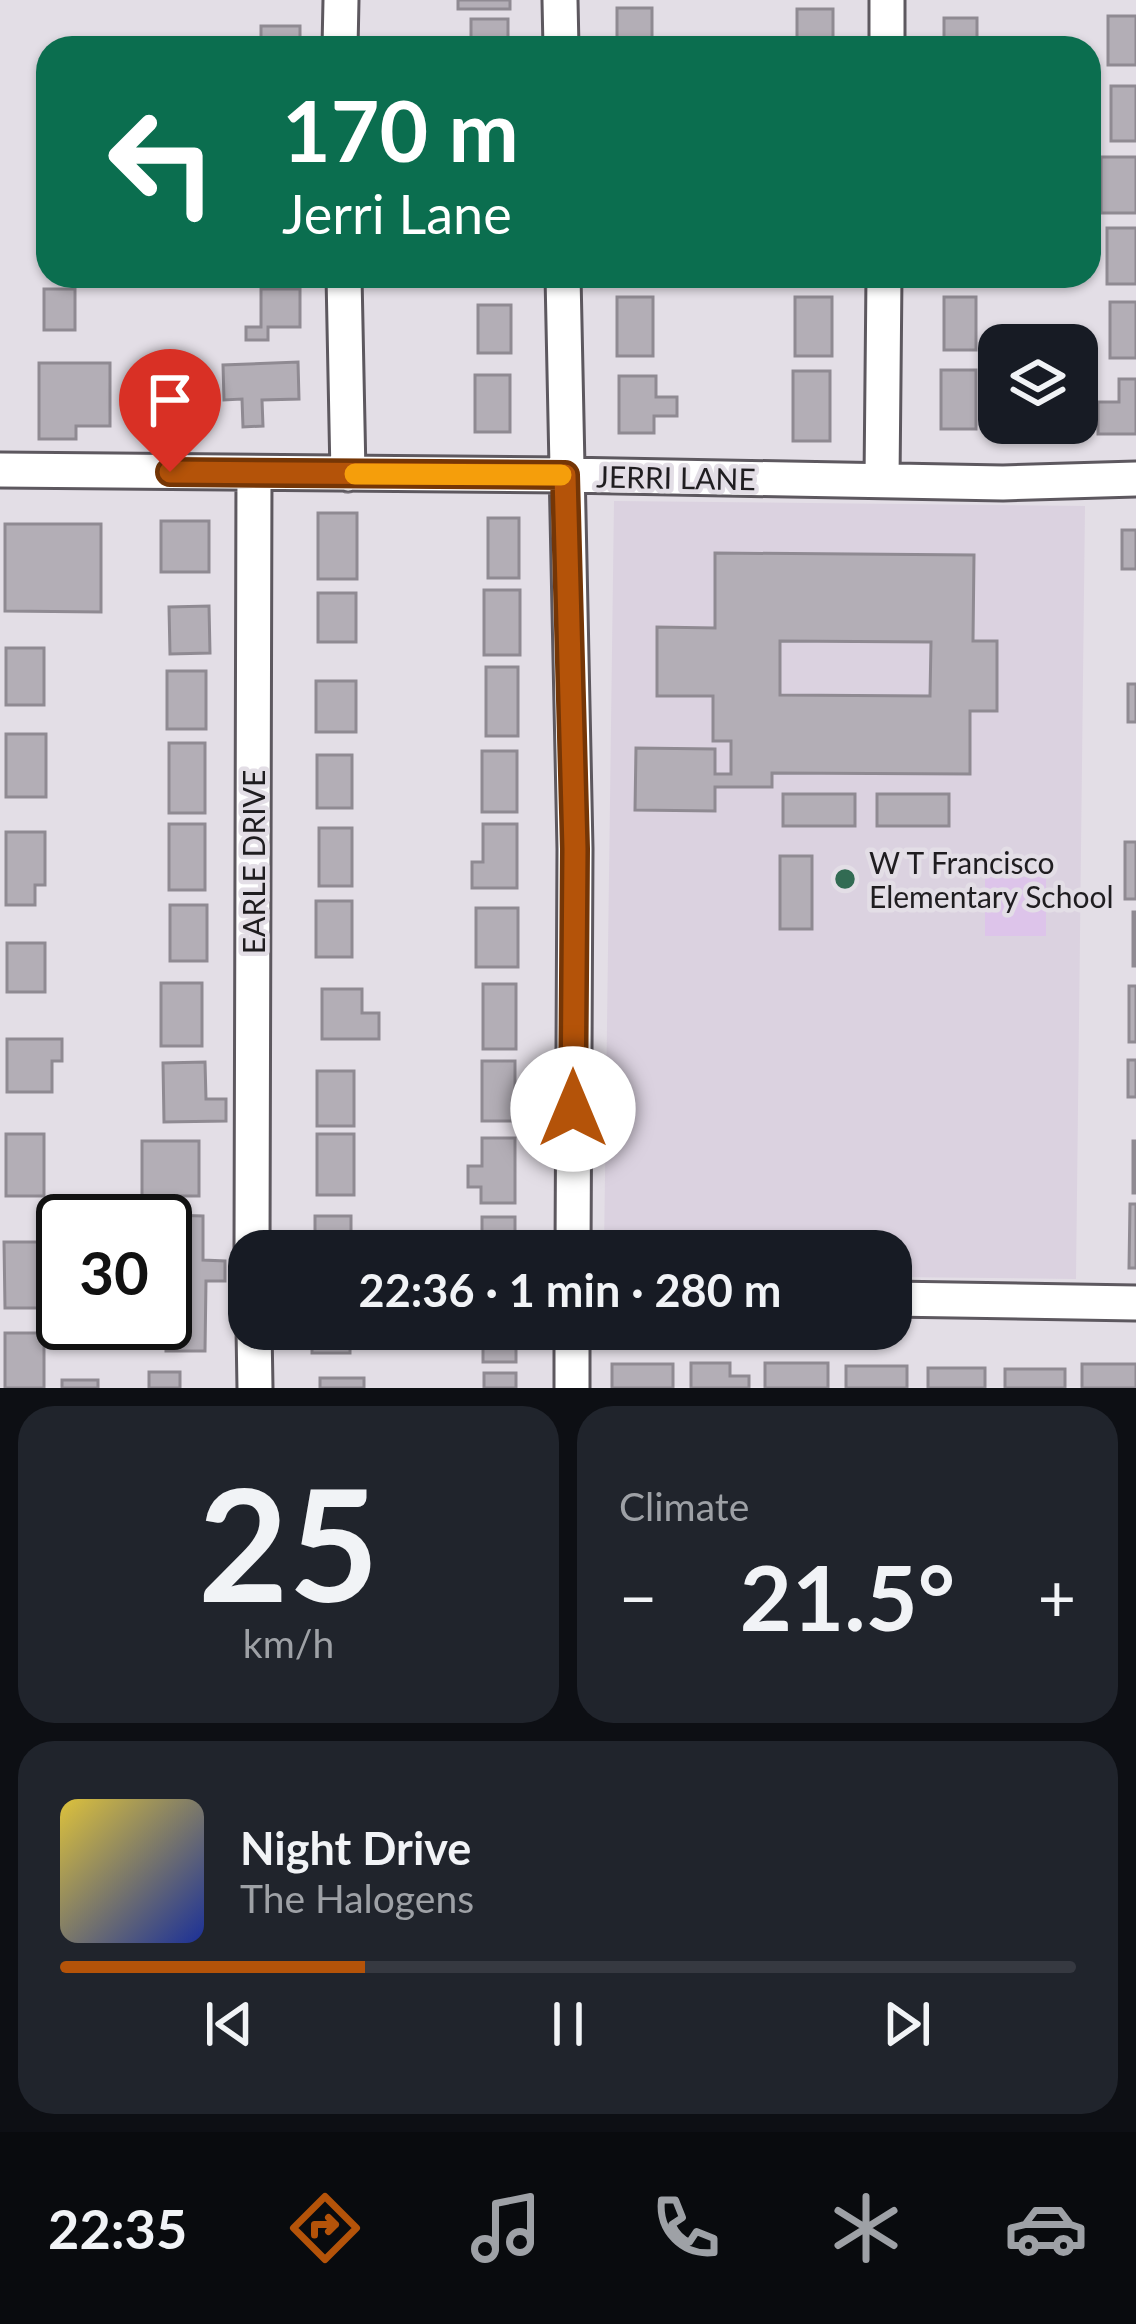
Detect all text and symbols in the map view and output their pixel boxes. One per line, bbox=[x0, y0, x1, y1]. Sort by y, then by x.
text: 170 m bbox=[282, 79, 519, 180]
icon: left bbox=[84, 84, 240, 240]
text: Jerri Lane bbox=[282, 181, 512, 246]
map controls bbox=[978, 324, 1098, 444]
button: layers bbox=[978, 324, 1098, 444]
pin bbox=[119, 349, 221, 472]
icon: arrive bbox=[137, 367, 203, 433]
street label: JERRI LANE bbox=[596, 458, 756, 496]
street label: EARLE DRIVE bbox=[235, 770, 271, 954]
place label: W T Francisco Elementary School bbox=[869, 844, 1114, 914]
marker: W T Francisco Elementary School bbox=[832, 866, 858, 892]
position arrow bbox=[510, 1046, 636, 1172]
speed limit sign: 30 bbox=[36, 1194, 192, 1350]
text: 22:36 · 1 min · 280 m bbox=[359, 1263, 781, 1317]
text: 25 bbox=[198, 1448, 379, 1635]
text: Climate bbox=[619, 1483, 749, 1529]
text: 21.5° bbox=[740, 1542, 955, 1650]
text: − bbox=[619, 1557, 657, 1636]
text: + bbox=[1038, 1557, 1076, 1636]
text: km/h bbox=[243, 1620, 334, 1666]
text: Night Drive bbox=[240, 1821, 471, 1875]
text: The Halogens bbox=[240, 1875, 474, 1921]
icon: previous bbox=[196, 1991, 262, 2057]
icon: pause bbox=[535, 1991, 601, 2057]
icon: next bbox=[874, 1991, 940, 2057]
icon: directions bbox=[283, 2186, 367, 2270]
icon: music bbox=[464, 2186, 548, 2270]
icon: phone bbox=[644, 2186, 728, 2270]
icon: climate bbox=[824, 2186, 908, 2270]
icon: car bbox=[1004, 2186, 1088, 2270]
text: 22:35 bbox=[48, 2196, 187, 2261]

